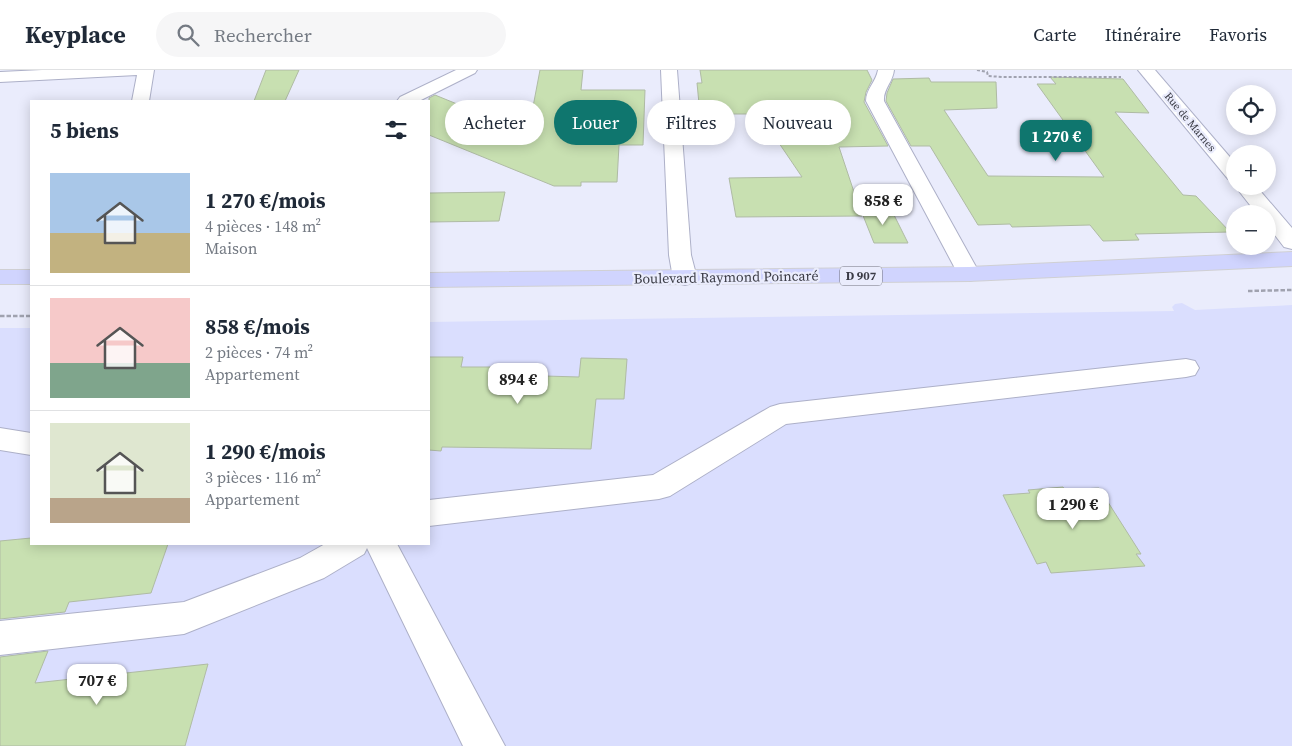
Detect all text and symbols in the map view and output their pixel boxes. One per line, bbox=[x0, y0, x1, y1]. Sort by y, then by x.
search box bbox=[156, 12, 506, 57]
text: Keyplace bbox=[25, 18, 126, 51]
icon: search bbox=[174, 21, 202, 49]
text: Rechercher bbox=[214, 22, 312, 48]
text: Carte bbox=[1033, 22, 1077, 47]
text: Itinéraire bbox=[1105, 22, 1181, 47]
text: Favoris bbox=[1209, 22, 1267, 47]
map controls bbox=[1226, 85, 1276, 255]
button: locate bbox=[1226, 85, 1276, 135]
street label: Rue de Marnes bbox=[1161, 89, 1219, 155]
chip: Acheter bbox=[445, 100, 544, 145]
chip: Louer bbox=[554, 100, 637, 145]
chip: Filtres bbox=[647, 100, 735, 145]
chip: Nouveau bbox=[745, 100, 851, 145]
text: 5 biens bbox=[50, 116, 119, 145]
icon: filters bbox=[382, 116, 410, 144]
pin: 1 270 € bbox=[1010, 119, 1102, 162]
text: 1 270 € bbox=[1031, 125, 1081, 147]
button: + bbox=[1226, 145, 1276, 195]
pin: 858 € bbox=[848, 184, 918, 226]
text: 1 270 €/mois bbox=[205, 186, 326, 215]
text: 858 € bbox=[864, 189, 902, 211]
icon: home bbox=[90, 193, 150, 253]
button: − bbox=[1226, 205, 1276, 255]
text: 4 pièces · 148 m² bbox=[205, 215, 321, 237]
text: Maison bbox=[205, 237, 257, 259]
street label: Boulevard Raymond Poincaré bbox=[633, 265, 819, 289]
road number: D 907 bbox=[840, 267, 882, 286]
text: 858 €/mois bbox=[205, 312, 310, 341]
icon: home bbox=[90, 318, 150, 378]
text: 2 pièces · 74 m² bbox=[205, 341, 313, 363]
pin: 894 € bbox=[483, 362, 553, 405]
text: Appartement bbox=[205, 363, 300, 385]
text: 894 € bbox=[499, 368, 537, 390]
text: 1 290 €/mois bbox=[205, 437, 326, 466]
icon: home bbox=[90, 443, 150, 503]
text: 3 pièces · 116 m² bbox=[205, 466, 321, 488]
text: Appartement bbox=[205, 488, 300, 510]
pin: 1 290 € bbox=[1027, 488, 1119, 530]
text: 1 290 € bbox=[1048, 493, 1098, 515]
pin: 707 € bbox=[62, 664, 132, 706]
text: 707 € bbox=[78, 669, 116, 691]

